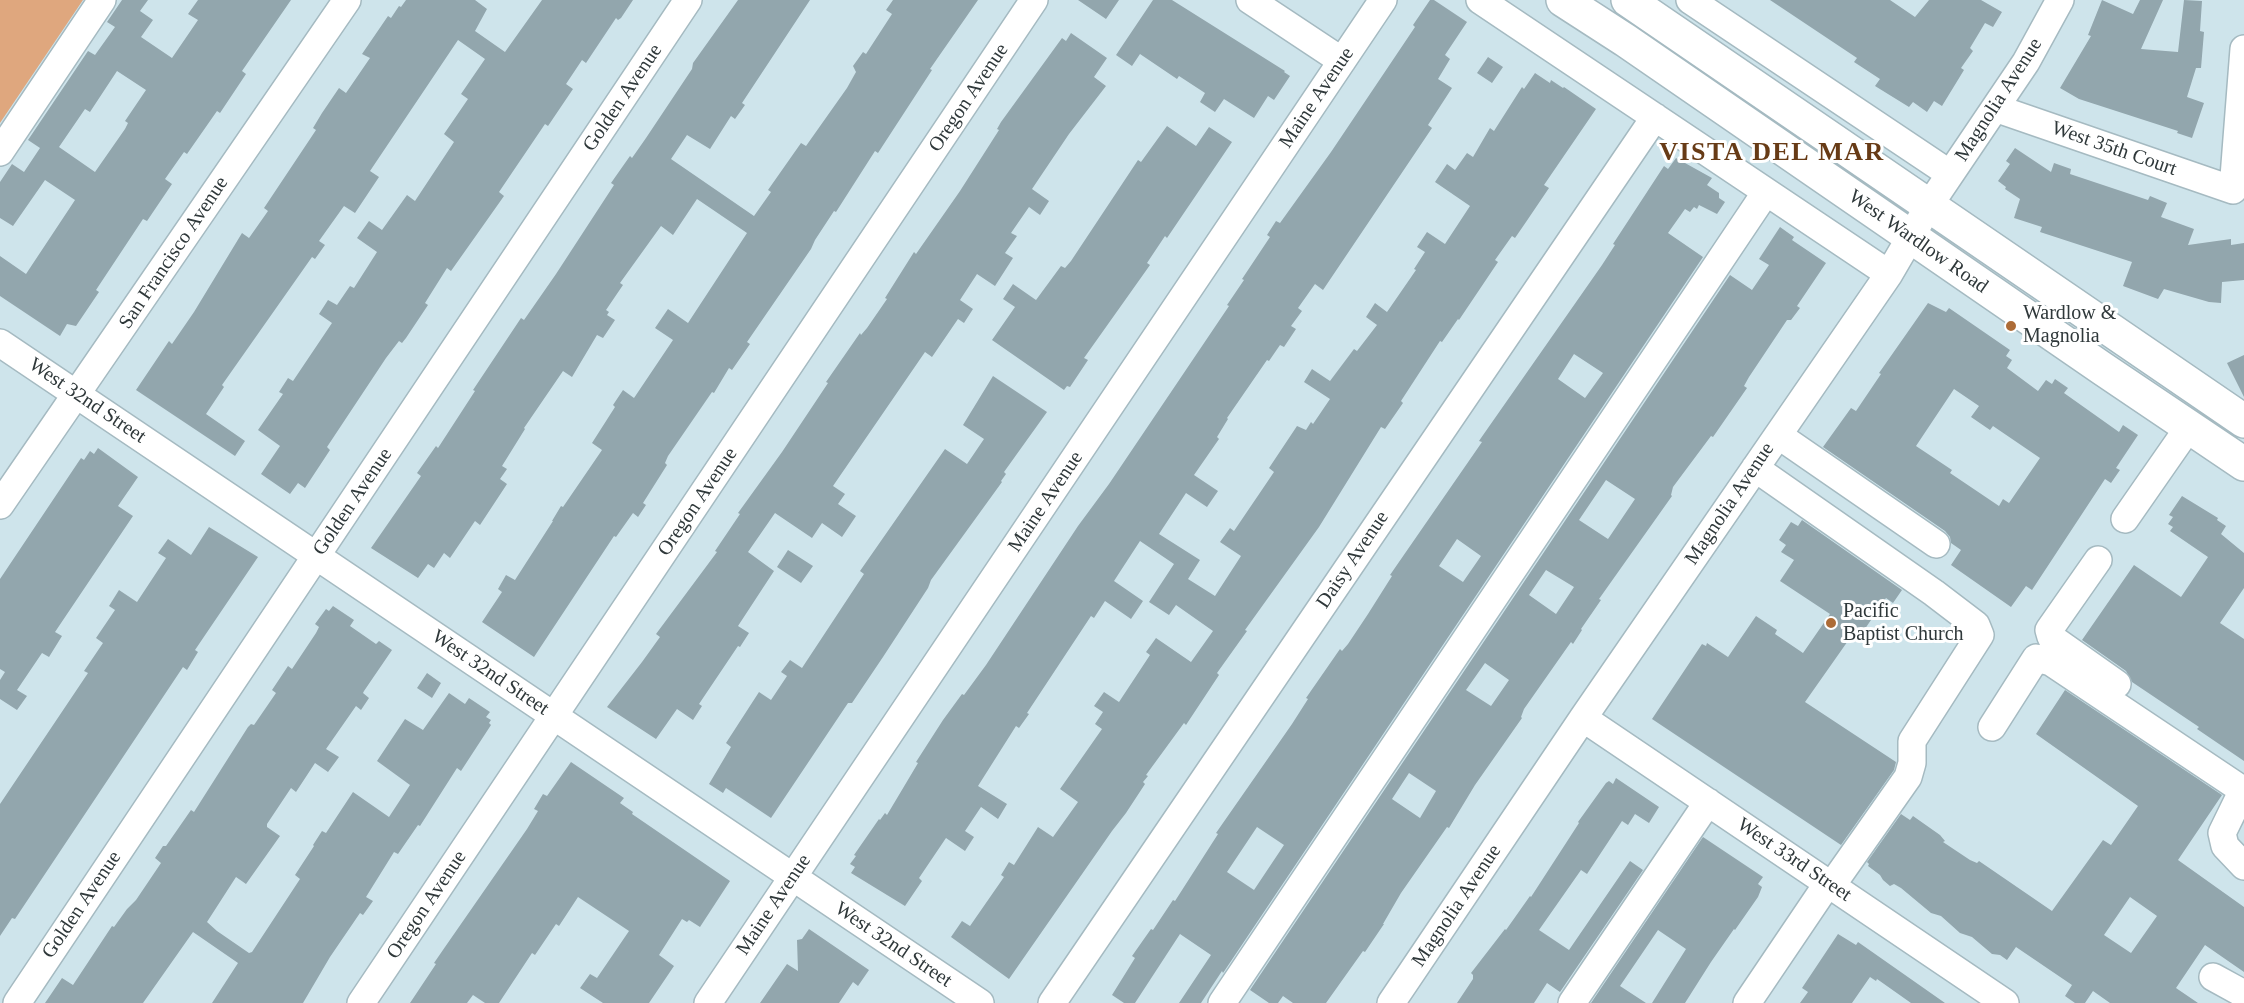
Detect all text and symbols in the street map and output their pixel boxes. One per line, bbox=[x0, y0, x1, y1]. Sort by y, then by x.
street label: Magnolia Avenue bbox=[1950, 34, 2048, 166]
street label: Oregon Avenue bbox=[924, 39, 1014, 157]
street label: Golden Avenue bbox=[578, 40, 668, 156]
street label: Maine Avenue bbox=[1274, 43, 1360, 153]
street label: West 35th Court bbox=[2048, 116, 2180, 182]
district label: VISTA DEL MAR bbox=[1659, 137, 1885, 169]
street label: San Francisco Avenue bbox=[114, 172, 234, 334]
street label: West Wardlow Road bbox=[1844, 185, 1992, 299]
place label: Wardlow & Magnolia bbox=[2023, 302, 2116, 349]
marker: Wardlow & Magnolia bbox=[2004, 319, 2018, 333]
street label: West 32nd Street bbox=[24, 353, 150, 449]
street label: Magnolia Avenue bbox=[1680, 438, 1780, 570]
street label: Oregon Avenue bbox=[653, 443, 743, 561]
street label: Golden Avenue bbox=[308, 444, 398, 560]
street label: Maine Avenue bbox=[1003, 447, 1089, 557]
street label: Daisy Avenue bbox=[1312, 507, 1394, 613]
place label: Pacific Baptist Church bbox=[1843, 600, 1964, 647]
marker: Pacific Baptist Church bbox=[1824, 616, 1838, 630]
street label: West 32nd Street bbox=[427, 625, 553, 721]
street label: West 33rd Street bbox=[1732, 813, 1856, 907]
street label: Magnolia Avenue bbox=[1407, 840, 1507, 972]
street label: Oregon Avenue bbox=[382, 846, 472, 964]
street label: Golden Avenue bbox=[37, 847, 127, 963]
street label: Maine Avenue bbox=[731, 850, 817, 960]
street label: West 32nd Street bbox=[830, 897, 956, 993]

